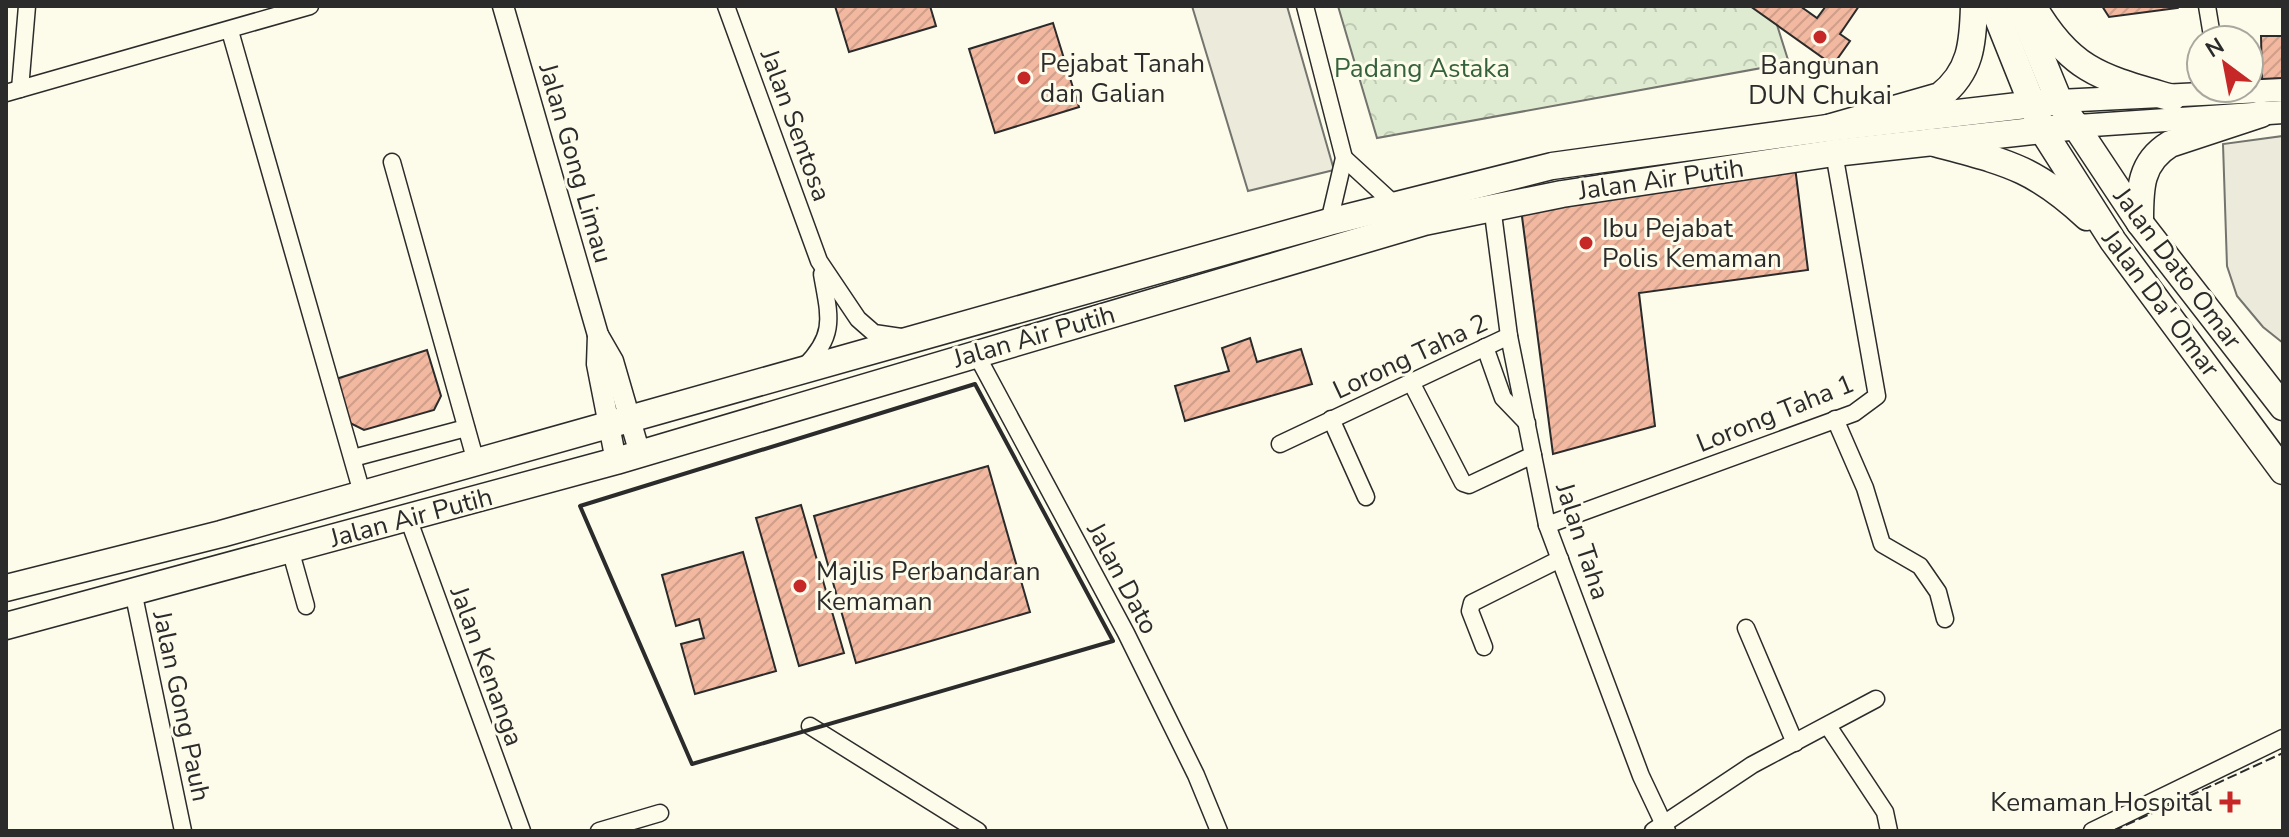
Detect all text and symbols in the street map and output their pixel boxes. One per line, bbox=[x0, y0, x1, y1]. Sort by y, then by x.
north arrow bbox=[2185, 24, 2265, 104]
marker: Bangunan DUN Chukai bbox=[1811, 28, 1829, 46]
text: N bbox=[2200, 31, 2230, 65]
street label: Jalan Sentosa bbox=[751, 43, 839, 206]
place label: Pejabat Tanah dan Galian bbox=[1040, 46, 1205, 111]
place label: Bangunan DUN Chukai bbox=[1748, 48, 1892, 113]
park label: Padang Astaka bbox=[1334, 51, 1510, 86]
street label: Jalan Gong Limau bbox=[530, 58, 621, 267]
marker: Pejabat Tanah dan Galian bbox=[1015, 69, 1033, 87]
street label: Jalan Air Putih bbox=[1575, 151, 1746, 209]
street label: Jalan Dato Omar bbox=[2105, 180, 2250, 357]
place label: Ibu Pejabat Polis Kemaman bbox=[1602, 211, 1782, 276]
street label: Jalan Da' Omar bbox=[2093, 222, 2228, 385]
marker: Ibu Pejabat Polis Kemaman bbox=[1577, 234, 1595, 252]
street label: Jalan Air Putih bbox=[948, 297, 1119, 377]
street label: Lorong Taha 2 bbox=[1327, 305, 1493, 408]
street label: Lorong Taha 1 bbox=[1691, 366, 1859, 461]
street label: Jalan Taha bbox=[1547, 477, 1618, 604]
street label: Jalan Air Putih bbox=[325, 479, 496, 556]
street label: Jalan Dato bbox=[1078, 515, 1167, 640]
place label: Majlis Perbandaran Kemaman bbox=[816, 554, 1040, 619]
marker: Majlis Perbandaran Kemaman bbox=[791, 577, 809, 595]
street label: Jalan Kenanga bbox=[441, 581, 532, 751]
street label: Jalan Gong Pauh bbox=[144, 607, 219, 805]
place label: Kemaman Hospital bbox=[1990, 785, 2212, 820]
marker: Kemaman Hospital bbox=[2219, 791, 2241, 813]

